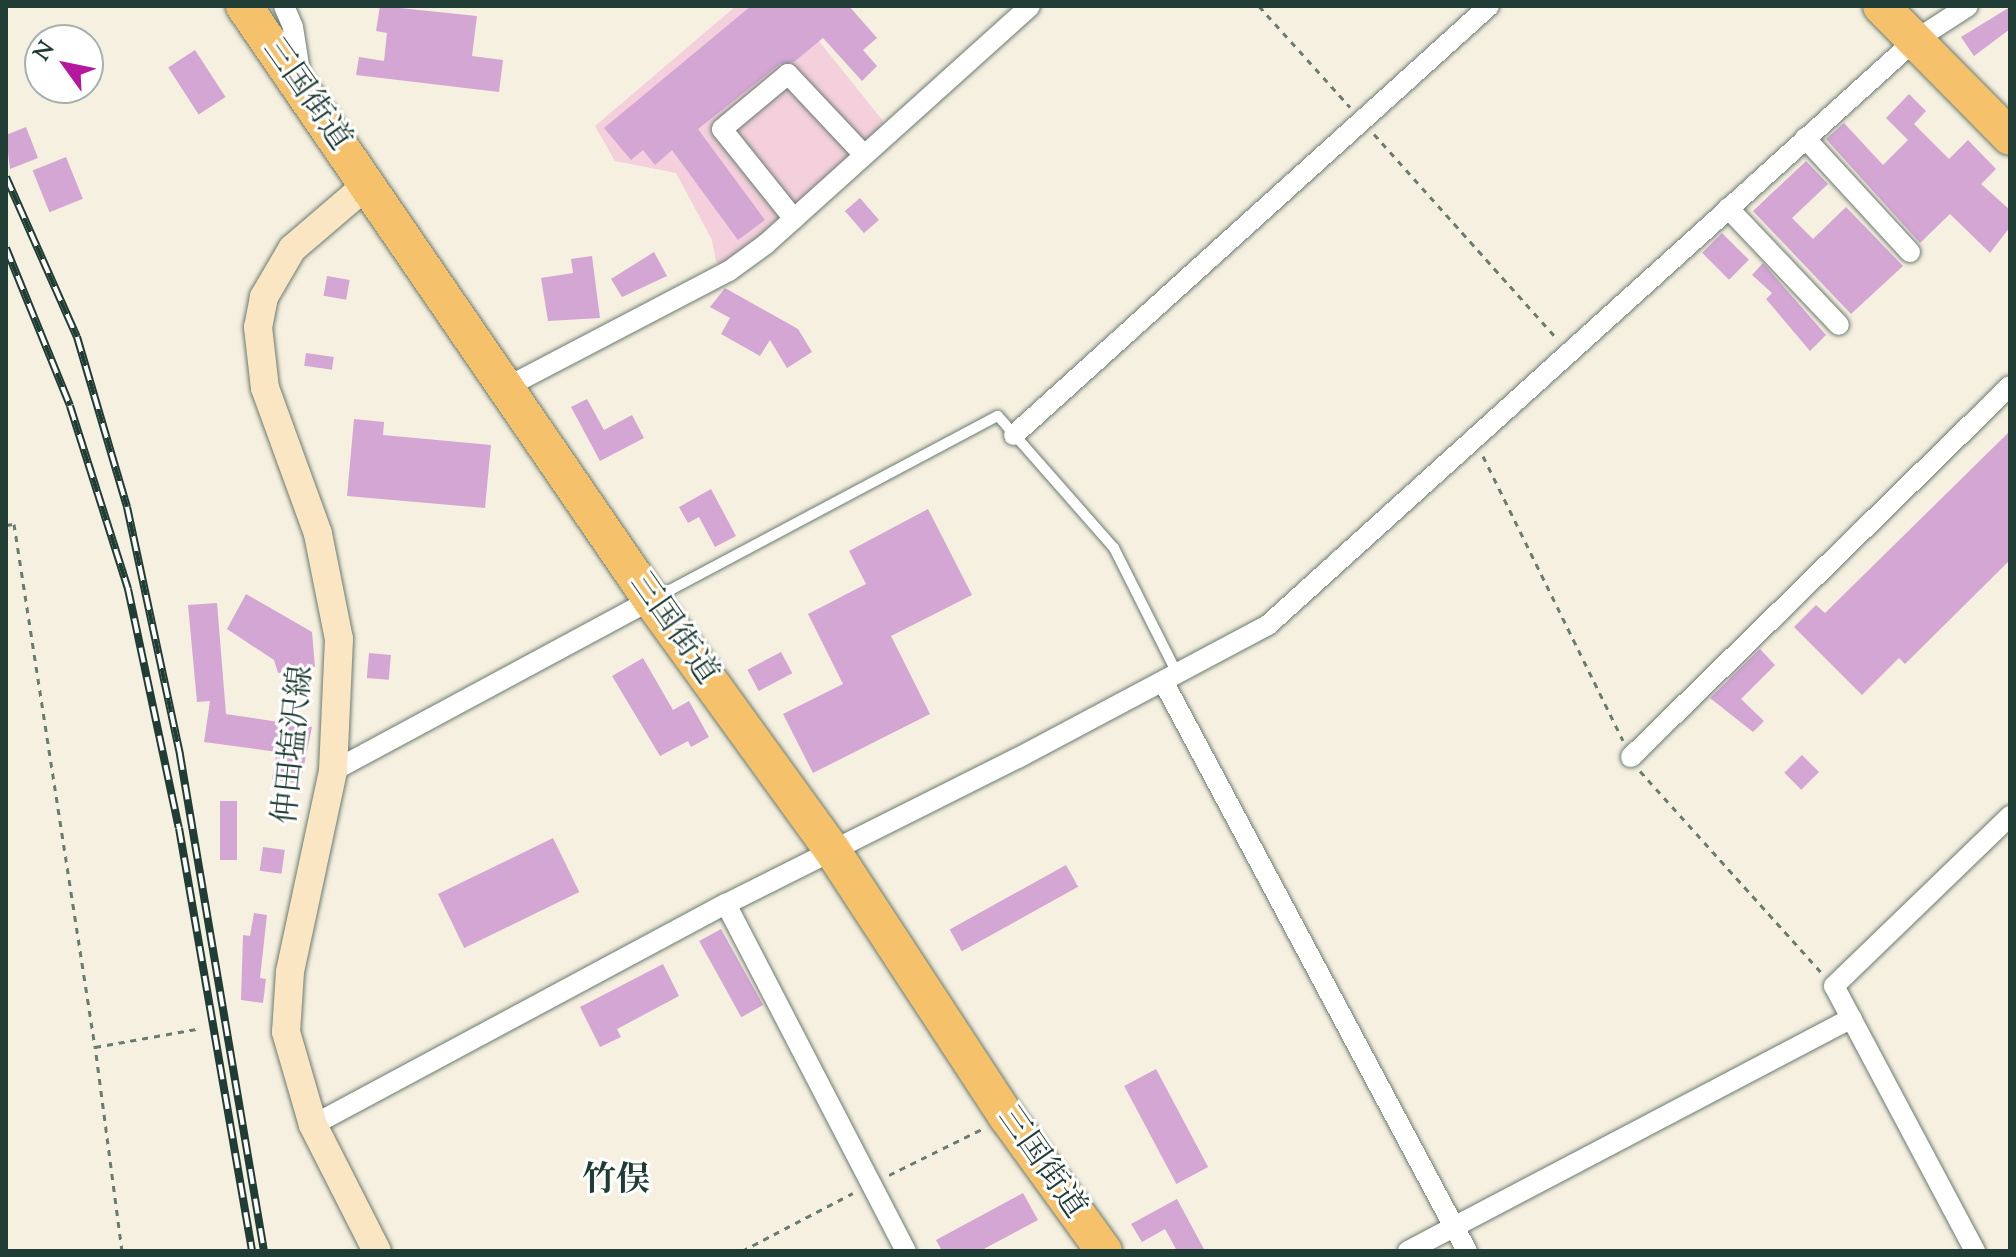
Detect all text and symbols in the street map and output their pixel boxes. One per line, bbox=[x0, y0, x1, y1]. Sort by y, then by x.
north arrow bbox=[24, 24, 104, 104]
street label: 三国街道 bbox=[254, 32, 358, 158]
text: N bbox=[27, 36, 64, 68]
street label: 三国街道 bbox=[621, 566, 725, 692]
street label: 仲田塩沢線 bbox=[268, 663, 322, 827]
street label: 三国街道 bbox=[989, 1100, 1093, 1226]
district label: 竹俣 bbox=[582, 1162, 650, 1202]

